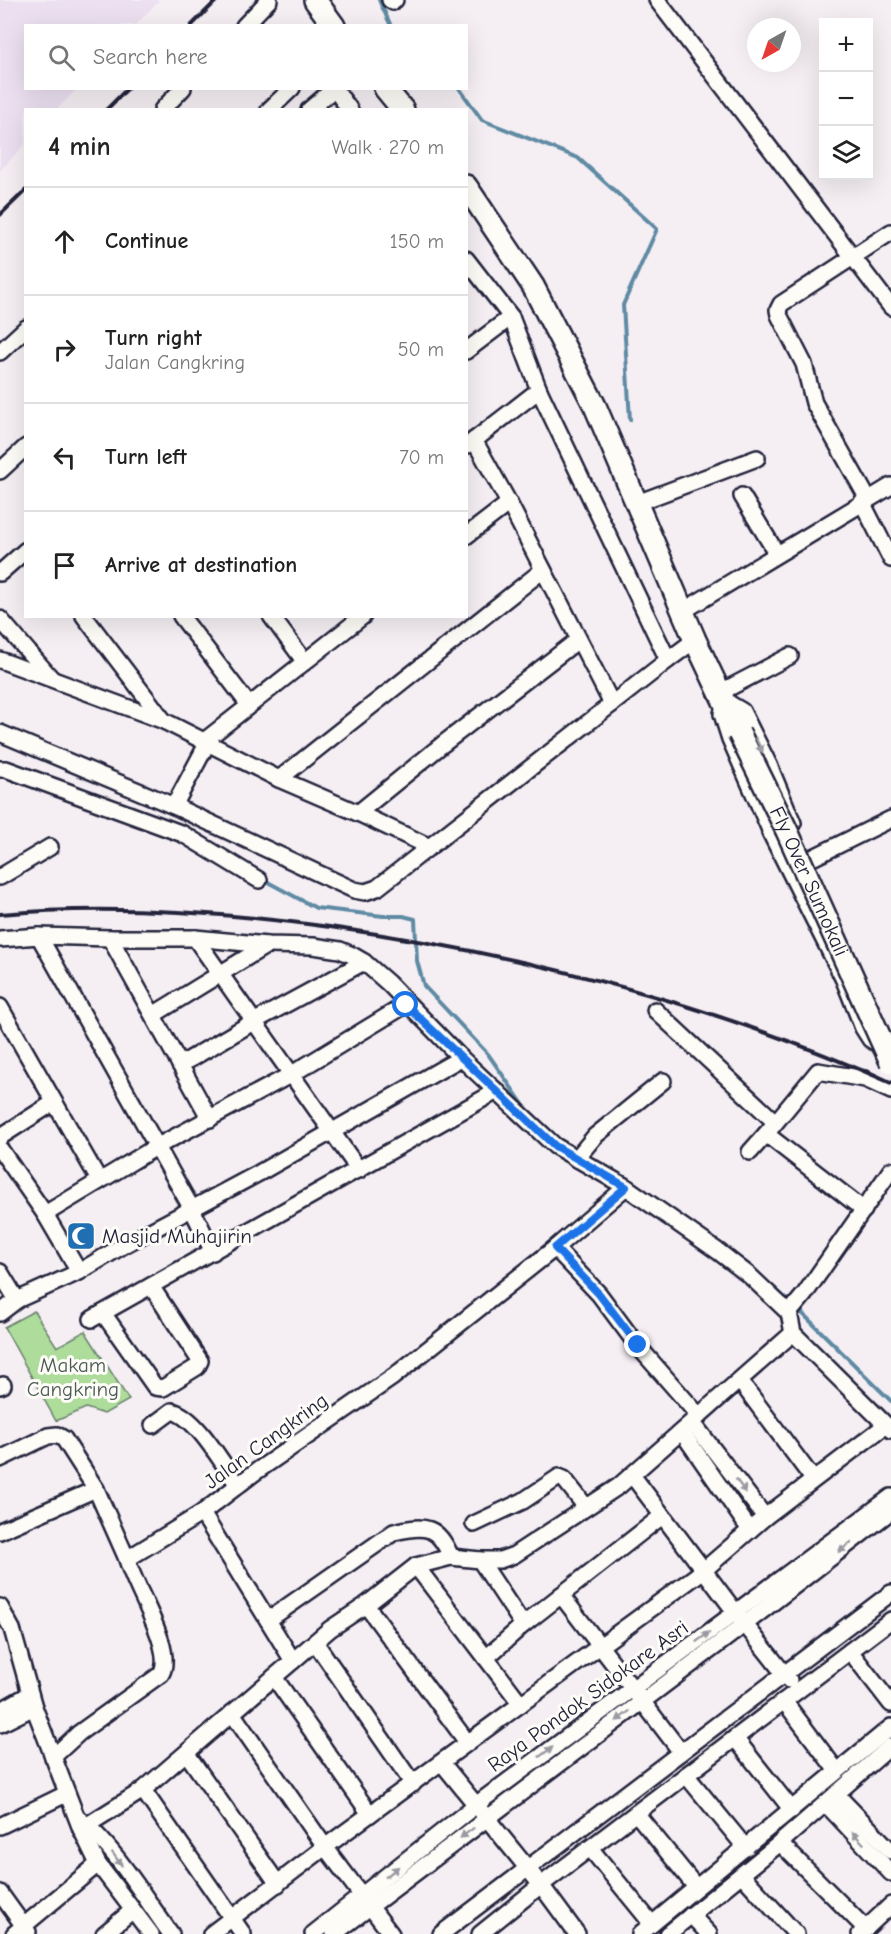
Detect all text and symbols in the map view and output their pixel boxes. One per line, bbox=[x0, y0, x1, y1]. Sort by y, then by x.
north arrow bbox=[747, 18, 801, 72]
map controls bbox=[819, 18, 873, 180]
button: + bbox=[819, 18, 873, 72]
search box bbox=[24, 24, 468, 90]
icon: search bbox=[45, 41, 78, 74]
text: Search here bbox=[93, 44, 208, 70]
button: − bbox=[819, 72, 873, 126]
button: layers bbox=[819, 126, 873, 180]
text: 4 min bbox=[48, 132, 111, 162]
text: Walk · 270 m bbox=[331, 136, 444, 159]
icon: ahead bbox=[48, 225, 81, 258]
text: Continue bbox=[105, 228, 188, 254]
text: 150 m bbox=[390, 230, 444, 253]
text: Turn right bbox=[105, 325, 202, 351]
icon: right bbox=[48, 333, 81, 366]
text: 50 m bbox=[398, 338, 444, 361]
text: Jalan Cangkring bbox=[105, 351, 245, 374]
icon: left bbox=[48, 441, 81, 474]
text: Turn left bbox=[105, 444, 187, 470]
text: 70 m bbox=[399, 446, 444, 469]
icon: arrive bbox=[48, 549, 81, 582]
text: Arrive at destination bbox=[105, 552, 297, 578]
one-way arrow bbox=[755, 737, 764, 754]
street label: Fly Over Sumokali bbox=[765, 802, 854, 960]
route start bbox=[392, 991, 418, 1017]
mosque icon: Masjid Muhajirin bbox=[65, 1220, 97, 1252]
place label: Masjid Muhajirin bbox=[102, 1224, 252, 1248]
route end bbox=[624, 1331, 650, 1357]
park label: Makam Cangkring bbox=[27, 1353, 119, 1401]
street label: Jalan Cangkring bbox=[199, 1388, 333, 1494]
one-way arrow bbox=[735, 1477, 747, 1493]
one-way arrow bbox=[837, 1540, 853, 1553]
street label: Raya Pondok Sidokare Asri bbox=[483, 1615, 693, 1777]
one-way arrow bbox=[696, 1631, 711, 1643]
one-way arrow bbox=[615, 1709, 630, 1721]
one-way arrow bbox=[539, 1747, 554, 1759]
one-way arrow bbox=[459, 1826, 475, 1839]
one-way arrow bbox=[852, 1832, 866, 1846]
one-way arrow bbox=[111, 1851, 123, 1867]
one-way arrow bbox=[384, 1865, 400, 1878]

